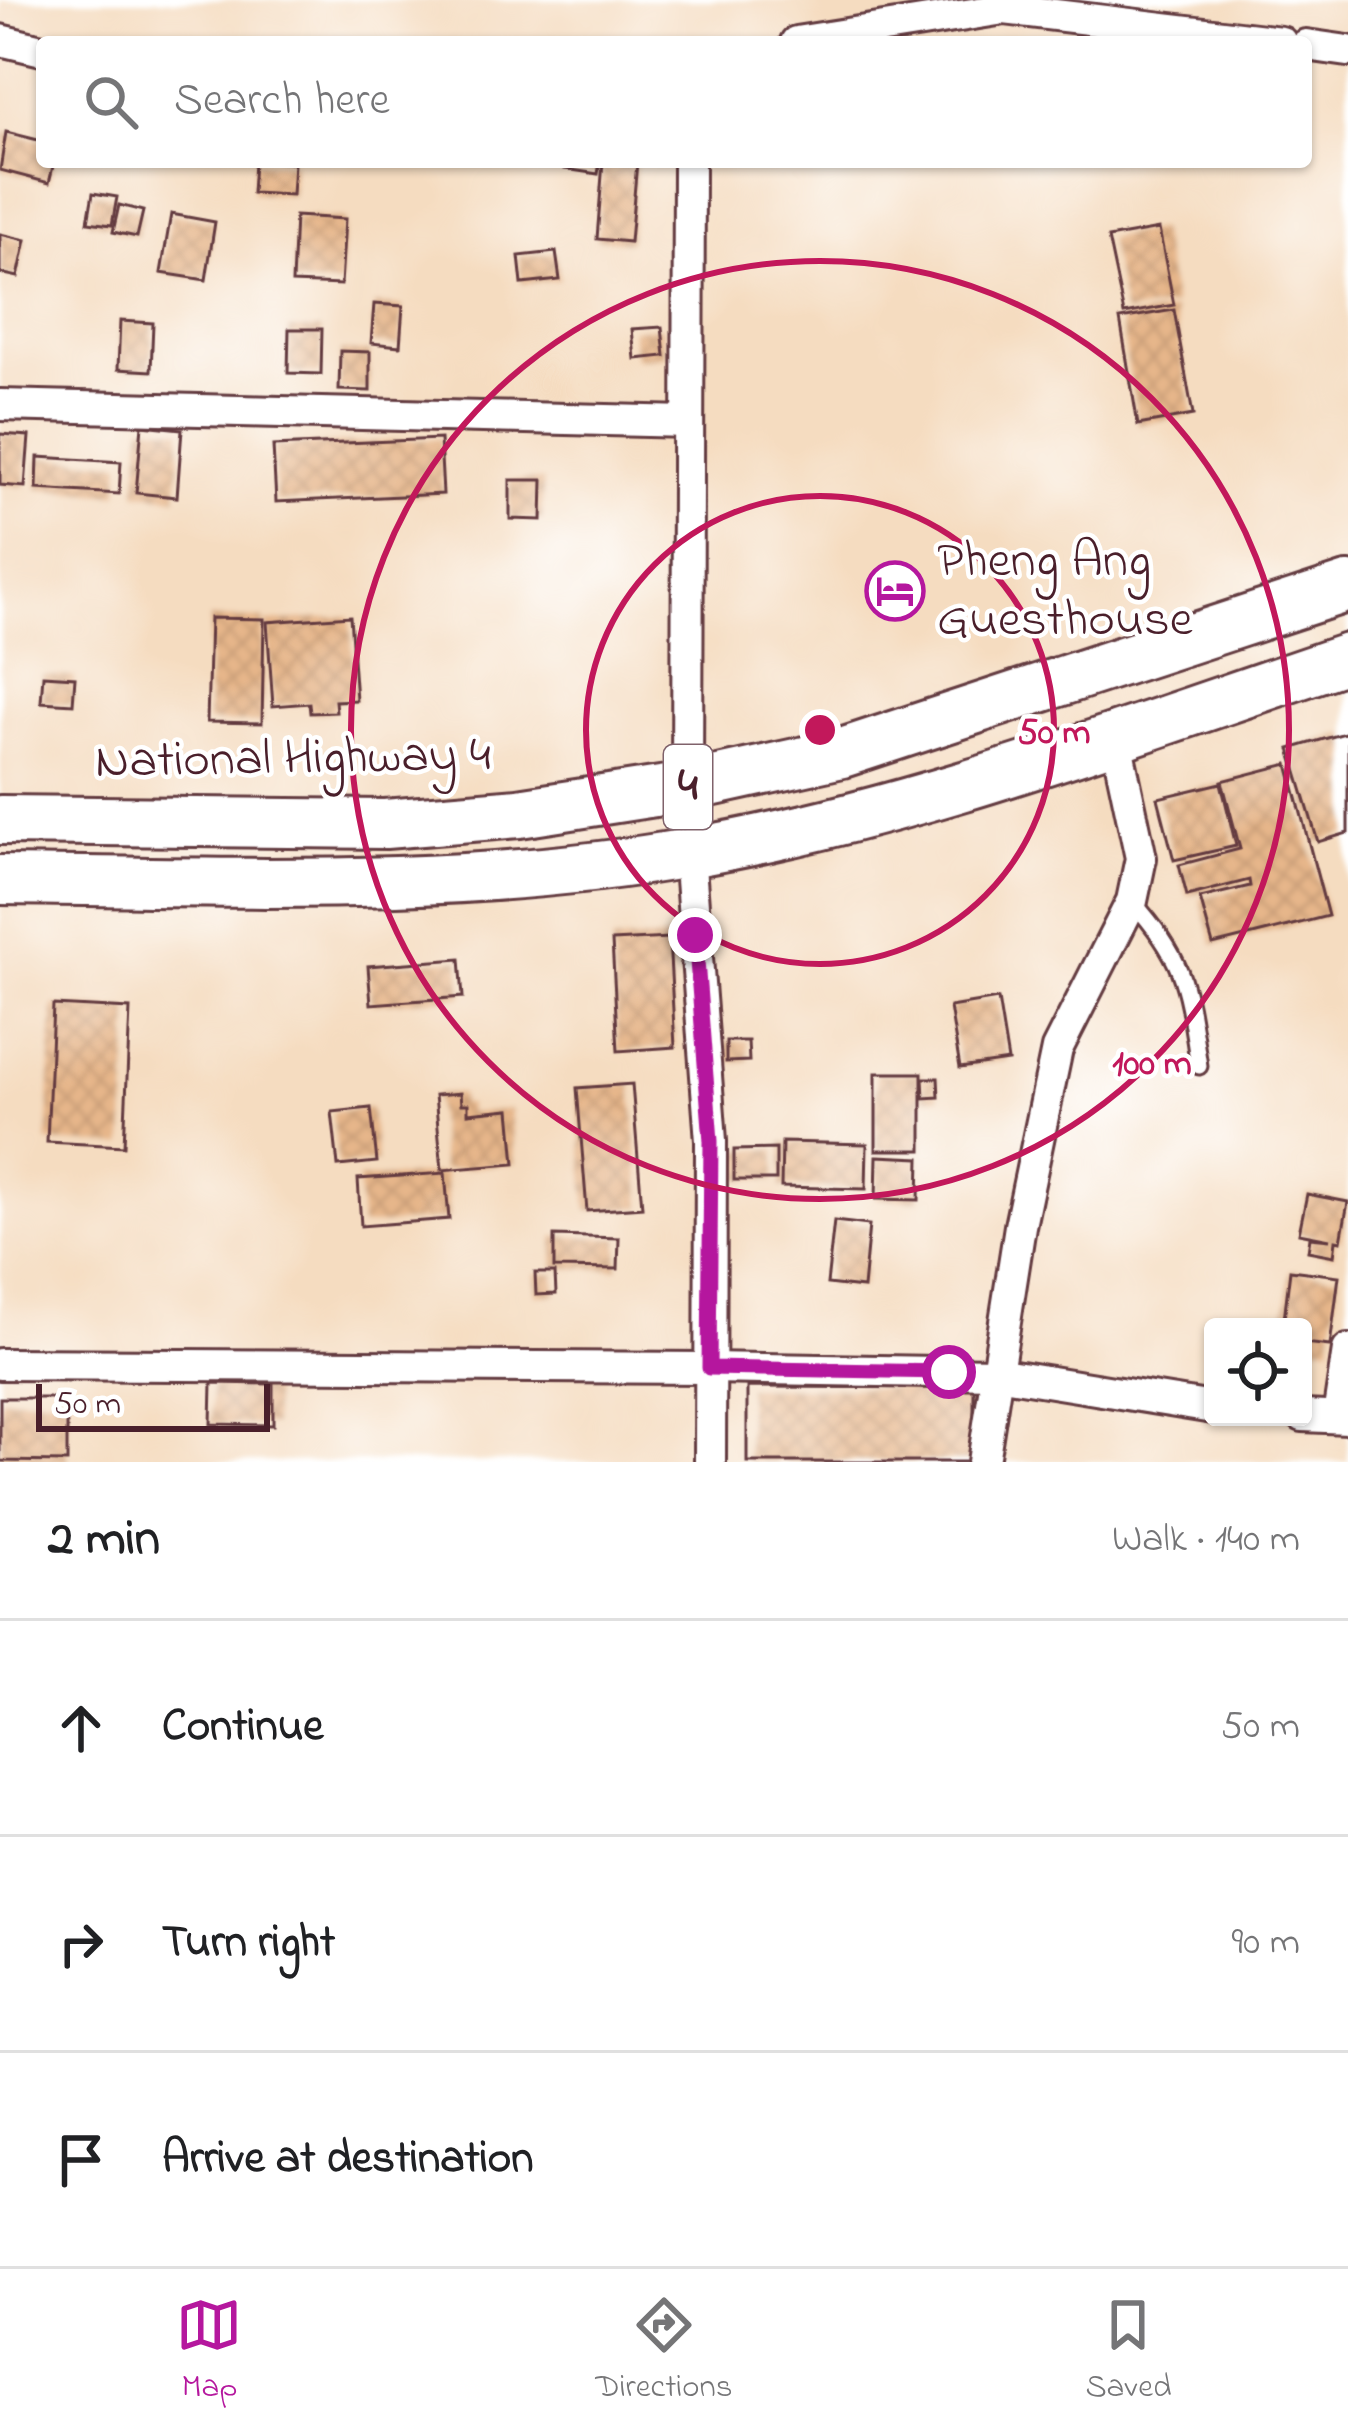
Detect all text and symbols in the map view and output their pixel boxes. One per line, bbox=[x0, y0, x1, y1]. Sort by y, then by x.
search box bbox=[36, 36, 1312, 168]
icon: search bbox=[78, 69, 144, 135]
text: Search here bbox=[174, 69, 390, 135]
place label: Pheng Ang Guesthouse bbox=[937, 525, 1193, 659]
hotel icon: Pheng Ang Guesthouse bbox=[864, 560, 926, 622]
text: 50 m bbox=[1017, 708, 1091, 761]
centre of rings bbox=[799, 709, 841, 751]
street label: National Highway 4 bbox=[94, 719, 492, 801]
road number: 4 bbox=[664, 745, 712, 829]
route end bbox=[668, 908, 722, 962]
text: 100 m bbox=[1112, 1039, 1192, 1092]
map controls bbox=[1204, 1318, 1312, 1426]
button: locate bbox=[1204, 1318, 1312, 1426]
route start bbox=[922, 1345, 976, 1399]
scale bar bbox=[36, 1378, 270, 1431]
text: 50 m bbox=[54, 1381, 121, 1429]
text: 2 min bbox=[48, 1503, 160, 1578]
text: Walk · 140 m bbox=[1112, 1512, 1300, 1569]
icon: ahead bbox=[48, 1695, 114, 1761]
text: Continue bbox=[162, 1695, 323, 1761]
text: 50 m bbox=[1221, 1699, 1300, 1756]
icon: right bbox=[48, 1911, 114, 1977]
text: Turn right bbox=[162, 1911, 335, 1977]
text: 90 m bbox=[1231, 1915, 1300, 1972]
icon: arrive bbox=[48, 2127, 114, 2193]
text: Arrive at destination bbox=[162, 2127, 533, 2193]
tab: Map bbox=[176, 2292, 242, 2412]
tab: Directions bbox=[595, 2292, 733, 2412]
tab: Saved bbox=[1085, 2292, 1172, 2412]

